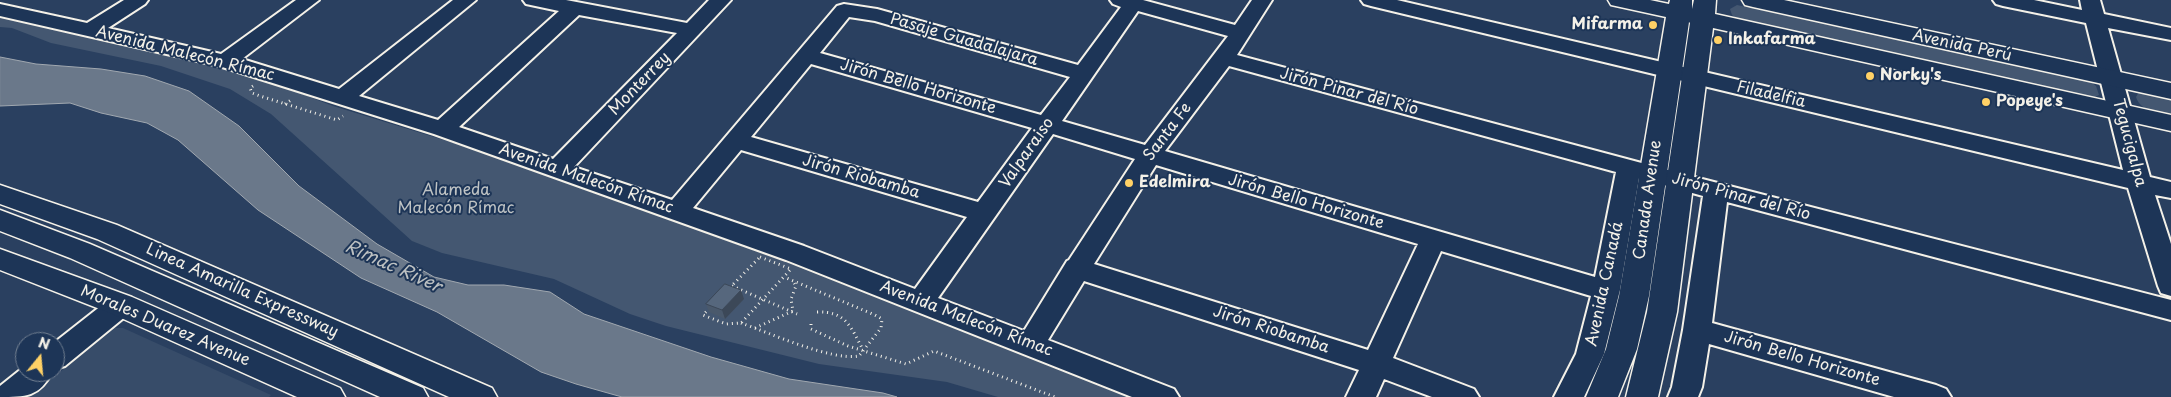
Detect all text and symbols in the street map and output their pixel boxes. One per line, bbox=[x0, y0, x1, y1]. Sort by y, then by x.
street label: Pasaje Guadalajara bbox=[888, 10, 1040, 70]
place label: Mifarma bbox=[1572, 15, 1643, 35]
marker: Mifarma bbox=[1647, 19, 1659, 31]
street label: Avenida Malecón Rímac bbox=[94, 23, 276, 85]
street label: Avenida Perú bbox=[1911, 26, 2013, 66]
place label: Inkafarma bbox=[1728, 30, 1816, 50]
marker: Inkafarma bbox=[1712, 34, 1724, 46]
street label: Monterrey bbox=[605, 48, 675, 120]
street label: Jirón Bello Horizonte bbox=[838, 56, 998, 118]
street label: Jirón Pinar del Río bbox=[1278, 64, 1420, 120]
place label: Norky's bbox=[1880, 66, 1941, 86]
marker: Norky's bbox=[1864, 70, 1876, 82]
street label: Filadelfia bbox=[1735, 78, 1807, 112]
place label: Popeye's bbox=[1996, 92, 2063, 112]
marker: Popeye's bbox=[1980, 96, 1992, 108]
street label: Tegucigalpa bbox=[2108, 97, 2150, 189]
street label: Santa Fe bbox=[1140, 99, 1196, 165]
street label: Valparaiso bbox=[996, 114, 1058, 192]
street label: Canada Avenue bbox=[1630, 139, 1666, 261]
street label: Avenida Malecón Rímac bbox=[496, 140, 676, 218]
street label: Jirón Riobamba bbox=[800, 151, 922, 203]
street label: Jirón Pinar del Río bbox=[1670, 169, 1812, 225]
street label: Jirón Bello Horizonte bbox=[1226, 171, 1386, 233]
place label: Edelmira bbox=[1139, 173, 1211, 193]
marker: Edelmira bbox=[1123, 177, 1135, 189]
park label: Alameda Malecón Rímac bbox=[398, 181, 514, 219]
street label: Avenida Canadá bbox=[1582, 220, 1628, 348]
water label: Rimac River bbox=[342, 236, 444, 298]
street label: Linea Amarilla Expressway bbox=[143, 240, 341, 342]
street label: Avenida Malecón Rímac bbox=[877, 277, 1055, 361]
street label: Morales Duarez Avenue bbox=[77, 282, 253, 370]
street label: Jirón Riobamba bbox=[1210, 302, 1332, 358]
street label: Jirón Bello Horizonte bbox=[1722, 328, 1882, 390]
text: N bbox=[36, 331, 53, 355]
north arrow bbox=[15, 332, 65, 382]

